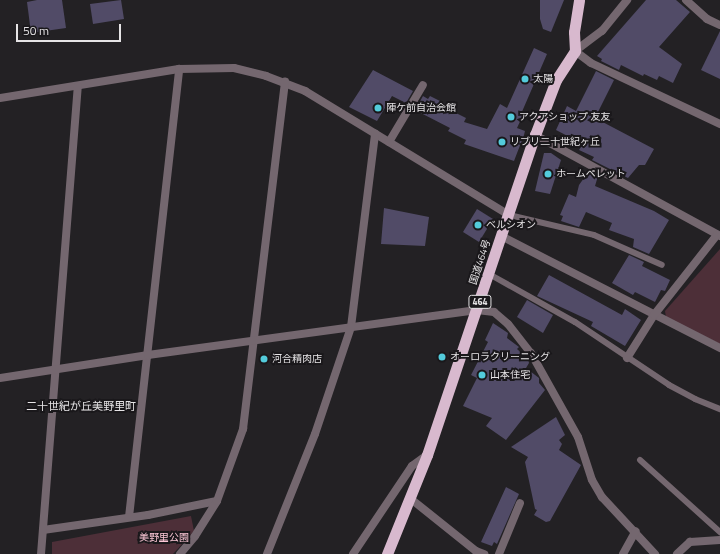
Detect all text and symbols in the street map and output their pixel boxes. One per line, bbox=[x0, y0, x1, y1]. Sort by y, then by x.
scale bar bbox=[18, 16, 123, 42]
text: 50 m bbox=[23, 21, 49, 40]
place label: 太陽 bbox=[533, 73, 553, 85]
marker: 太陽 bbox=[520, 74, 530, 84]
place label: 陣ケ前自治会館 bbox=[386, 102, 456, 114]
marker: 陣ケ前自治会館 bbox=[373, 103, 383, 113]
place label: アクアショップ 友友 bbox=[519, 111, 611, 123]
marker: アクアショップ 友友 bbox=[506, 112, 516, 122]
place label: リブリ二十世紀ヶ丘 bbox=[510, 136, 600, 148]
marker: リブリ二十世紀ヶ丘 bbox=[497, 137, 507, 147]
place label: ホームペレット bbox=[556, 168, 626, 180]
marker: ホームペレット bbox=[543, 169, 553, 179]
place label: ベルシオン bbox=[486, 219, 536, 231]
marker: ベルシオン bbox=[473, 220, 483, 230]
street label: 国道464号 bbox=[467, 238, 493, 286]
road number: 464 bbox=[468, 295, 492, 309]
place label: オーロラクリーニング bbox=[450, 351, 550, 363]
marker: オーロラクリーニング bbox=[437, 352, 447, 362]
place label: 河合精肉店 bbox=[272, 353, 322, 365]
marker: 河合精肉店 bbox=[259, 354, 269, 364]
place label: 山本住宅 bbox=[490, 369, 530, 381]
marker: 山本住宅 bbox=[477, 370, 487, 380]
district label: 二十世紀が丘美野里町 bbox=[26, 399, 136, 413]
park label: 美野里公園 bbox=[139, 532, 189, 544]

